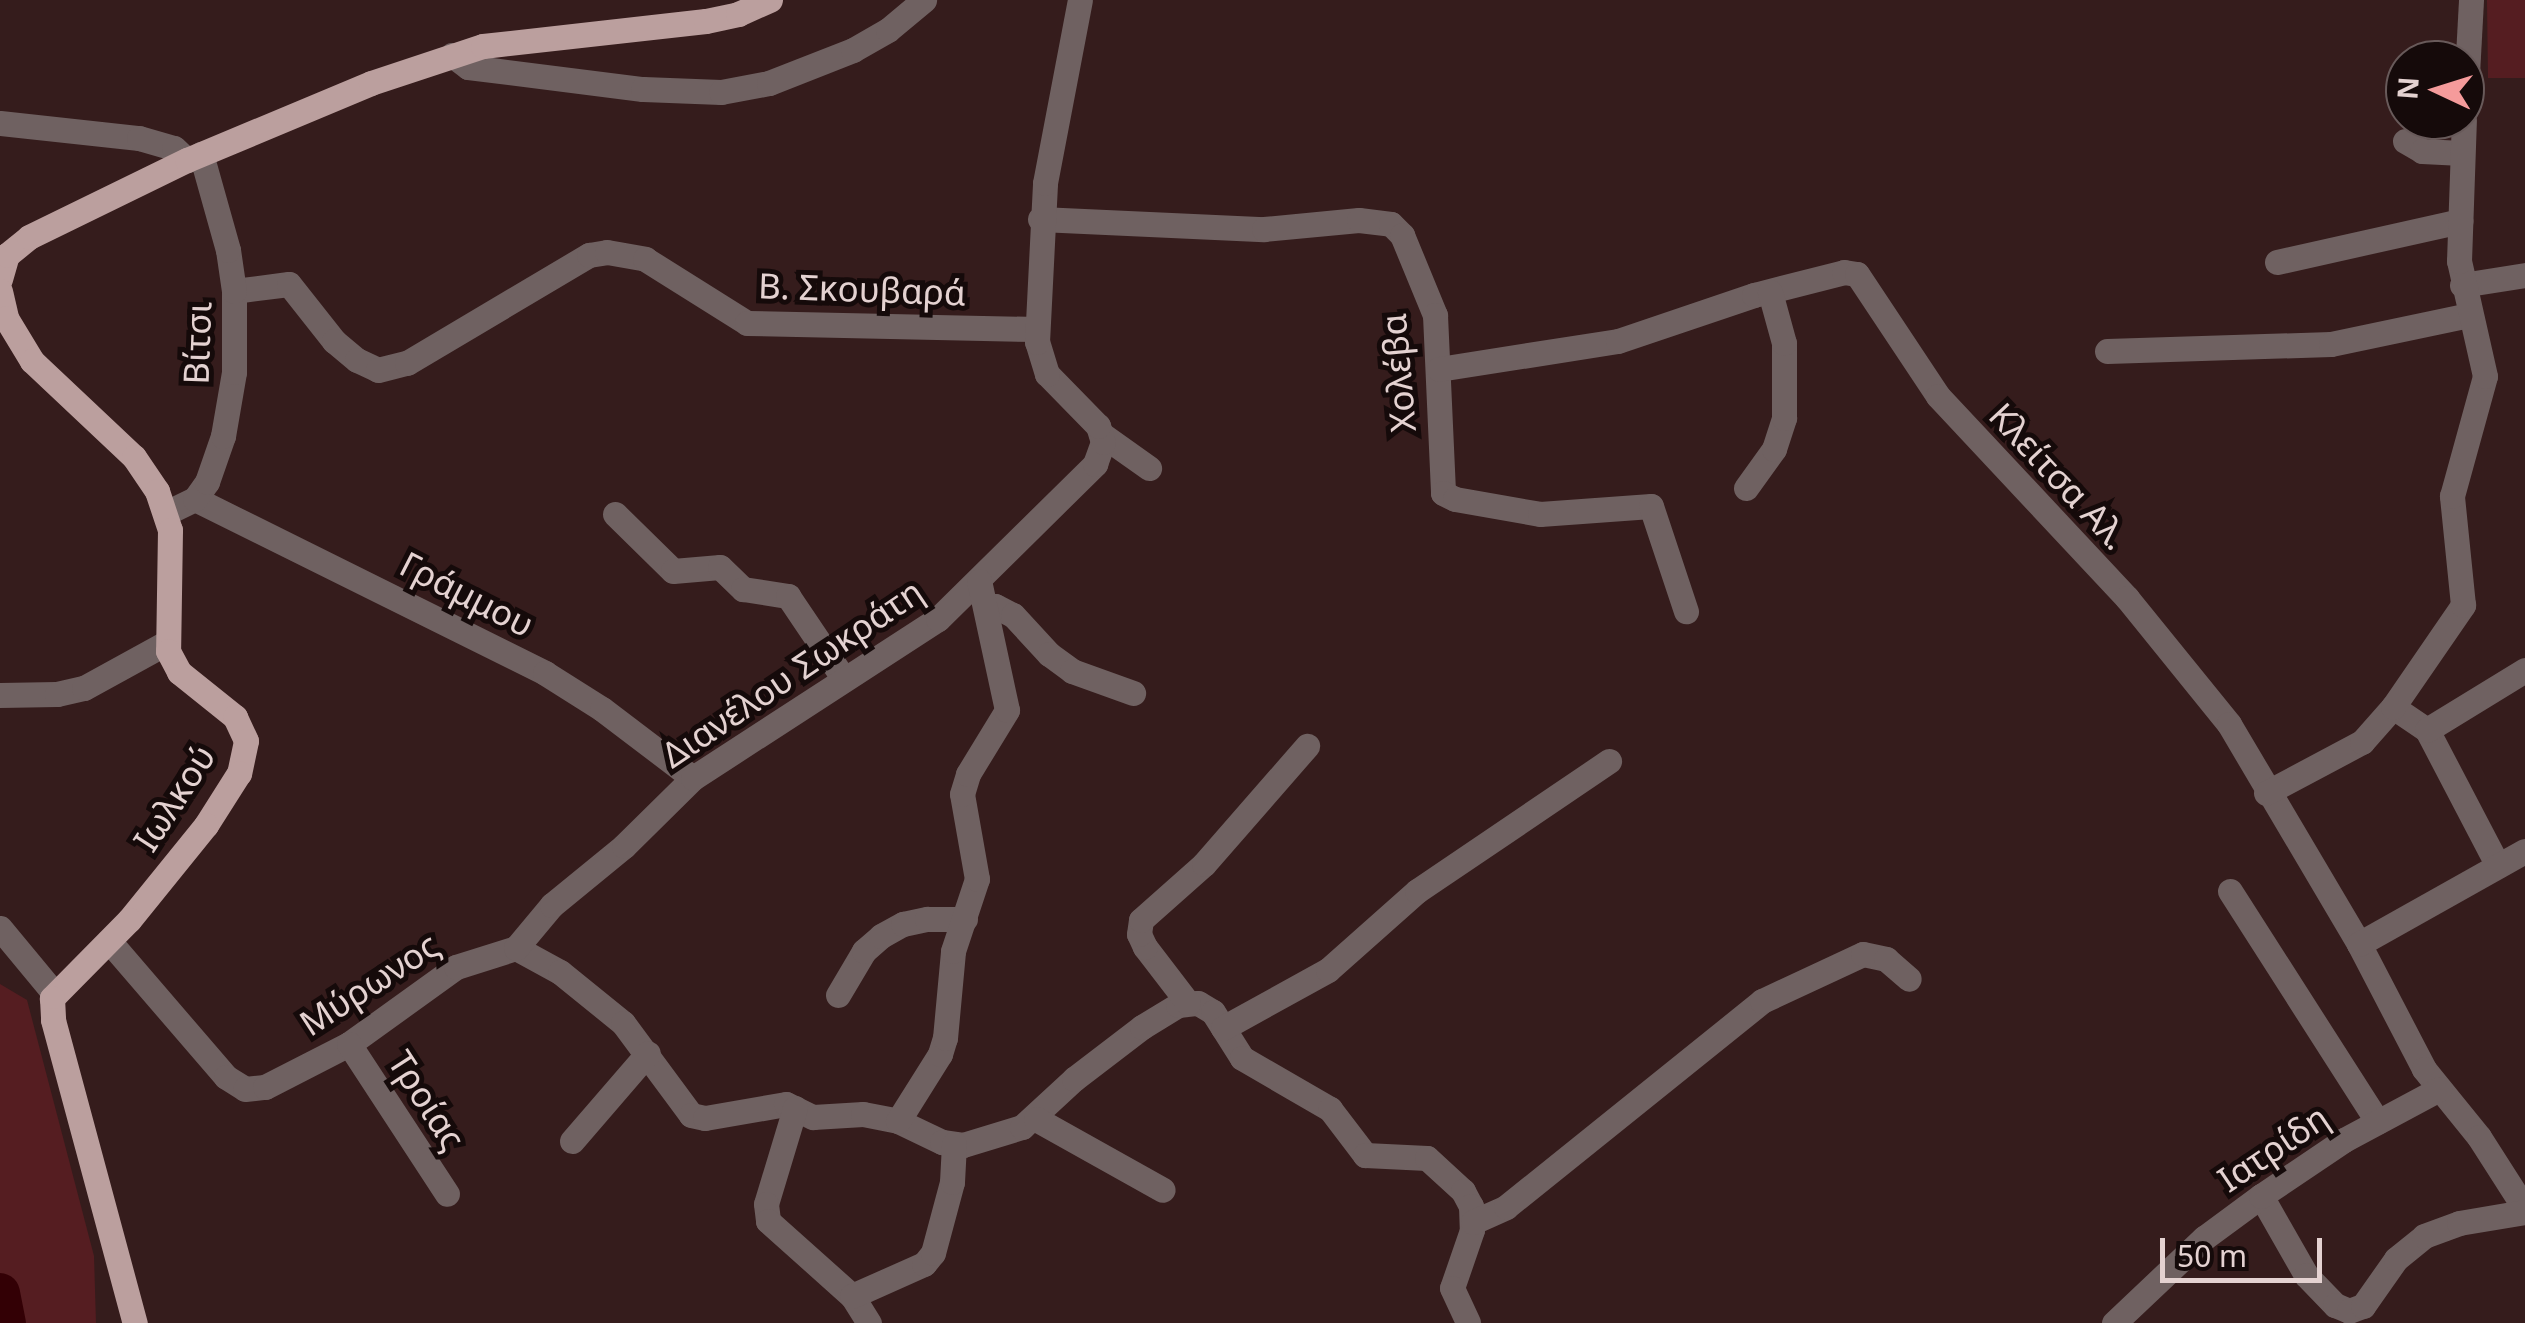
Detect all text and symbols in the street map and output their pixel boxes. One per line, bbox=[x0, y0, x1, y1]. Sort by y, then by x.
north arrow bbox=[2385, 40, 2485, 140]
text: N bbox=[2387, 75, 2427, 101]
street label: Β. Σκουβαρά bbox=[757, 264, 967, 314]
street label: Βίτσι bbox=[175, 301, 219, 385]
street label: Χολέβα bbox=[1372, 312, 1424, 434]
street label: Κλείτσα Αλ. bbox=[1981, 394, 2137, 558]
street label: Γράμμου bbox=[393, 543, 541, 645]
street label: Διανέλου Σωκράτη bbox=[653, 570, 931, 776]
street label: Ιωλκού bbox=[124, 737, 224, 859]
street label: Μύρωνος bbox=[292, 924, 446, 1044]
street label: Τροίας bbox=[380, 1043, 474, 1157]
street label: Ιατρίδη bbox=[2210, 1096, 2336, 1200]
scale bar bbox=[2165, 1218, 2328, 1280]
text: 50 m bbox=[2177, 1235, 2247, 1276]

